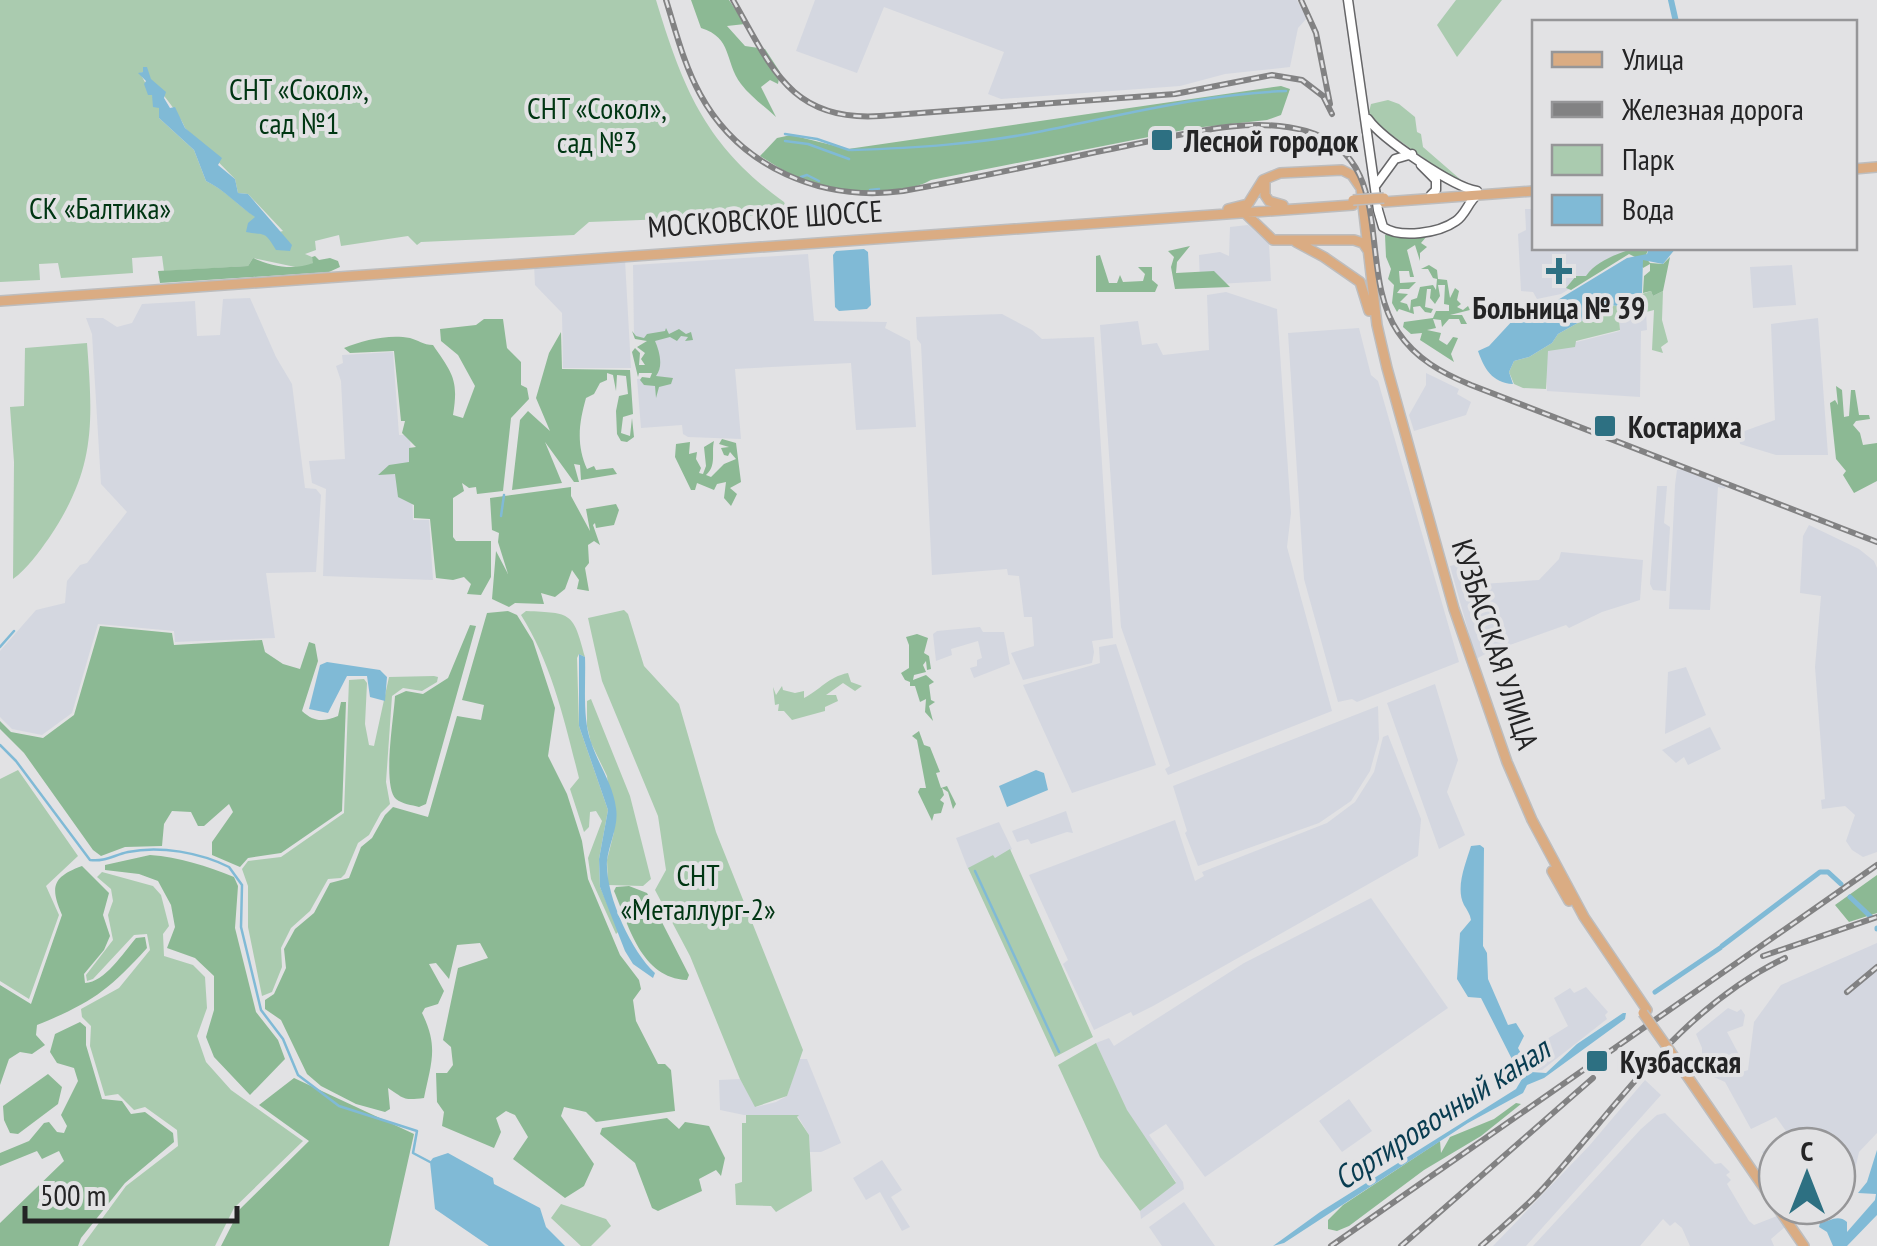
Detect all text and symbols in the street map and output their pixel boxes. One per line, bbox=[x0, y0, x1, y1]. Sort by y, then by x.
legend bbox=[1532, 20, 1857, 250]
text: Улица bbox=[1622, 39, 1684, 78]
park label: СНТ «Сокол», сад №1 bbox=[229, 69, 369, 142]
park label: СНТ «Сокол», сад №3 bbox=[527, 88, 667, 161]
text: Железная дорога bbox=[1621, 89, 1804, 128]
place label: Лесной городок bbox=[1183, 121, 1359, 160]
marker: Лесной городок bbox=[1149, 127, 1175, 153]
text: Парк bbox=[1622, 139, 1675, 178]
park label: СК «Балтика» bbox=[29, 188, 171, 227]
text: Вода bbox=[1622, 189, 1674, 228]
street label: МОСКОВСКОЕ ШОССЕ bbox=[646, 190, 884, 246]
marker: Больница № 39 bbox=[1546, 258, 1572, 284]
place label: Больница № 39 bbox=[1473, 288, 1645, 327]
place label: Костариха bbox=[1628, 407, 1742, 446]
marker: Костариха bbox=[1592, 413, 1618, 439]
street label: КУЗБАССКАЯ УЛИЦА bbox=[1444, 534, 1549, 755]
park label: СНТ «Металлург-2» bbox=[621, 855, 775, 928]
water label: Сортировочный канал bbox=[1325, 1026, 1559, 1199]
place label: Кузбасская bbox=[1620, 1042, 1741, 1081]
marker: Кузбасская bbox=[1584, 1048, 1610, 1074]
north arrow bbox=[1757, 1126, 1857, 1226]
text: С bbox=[1801, 1132, 1814, 1169]
scale bar bbox=[25, 1161, 238, 1223]
text: 500 m bbox=[40, 1175, 106, 1214]

